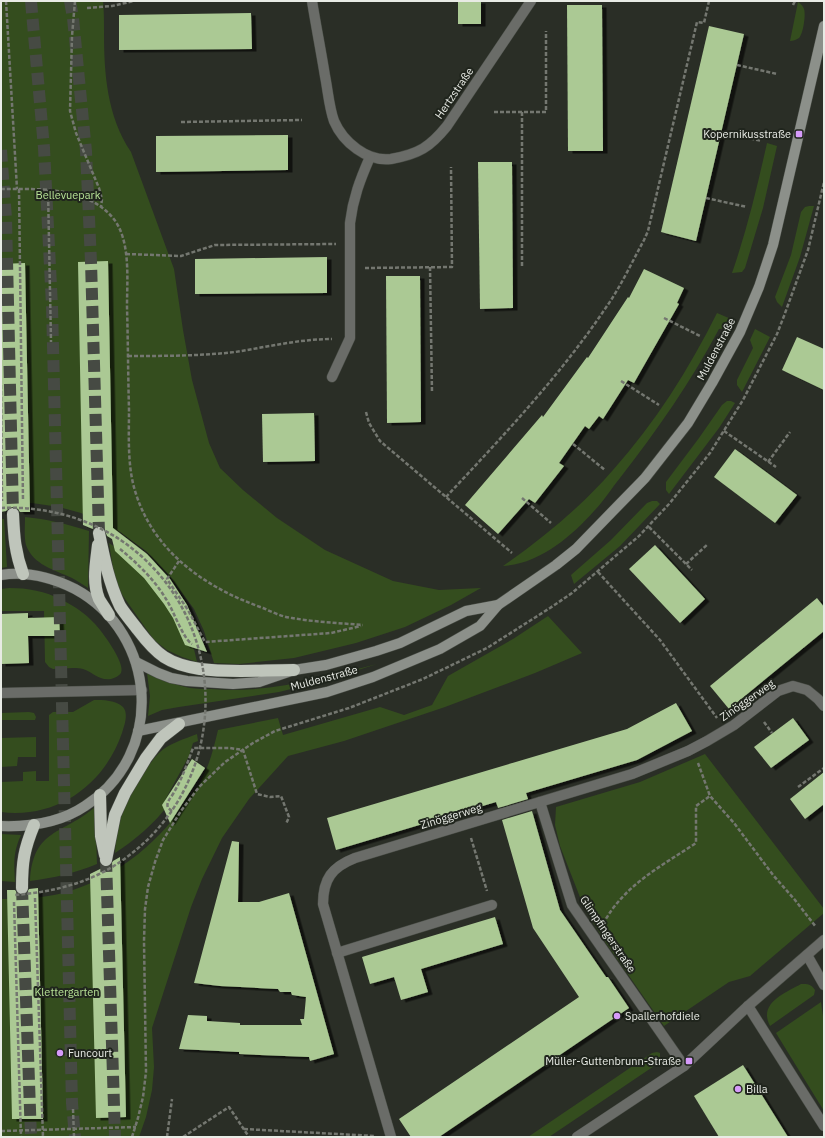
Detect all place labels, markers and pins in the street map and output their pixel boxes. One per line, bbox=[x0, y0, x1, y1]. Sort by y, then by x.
place label: Kopernikusstraße bbox=[703, 127, 791, 141]
marker: Kopernikusstraße bbox=[794, 129, 804, 139]
place label: Spallerhofdiele bbox=[625, 1009, 700, 1023]
marker: Spallerhofdiele bbox=[612, 1011, 622, 1021]
place label: Funcourt bbox=[68, 1046, 112, 1060]
marker: Funcourt bbox=[55, 1048, 65, 1058]
place label: Müller-Guttenbrunn-Straße bbox=[545, 1054, 681, 1068]
marker: Müller-Guttenbrunn-Straße bbox=[684, 1056, 694, 1066]
place label: Billa bbox=[746, 1082, 768, 1096]
marker: Billa bbox=[733, 1084, 743, 1094]

